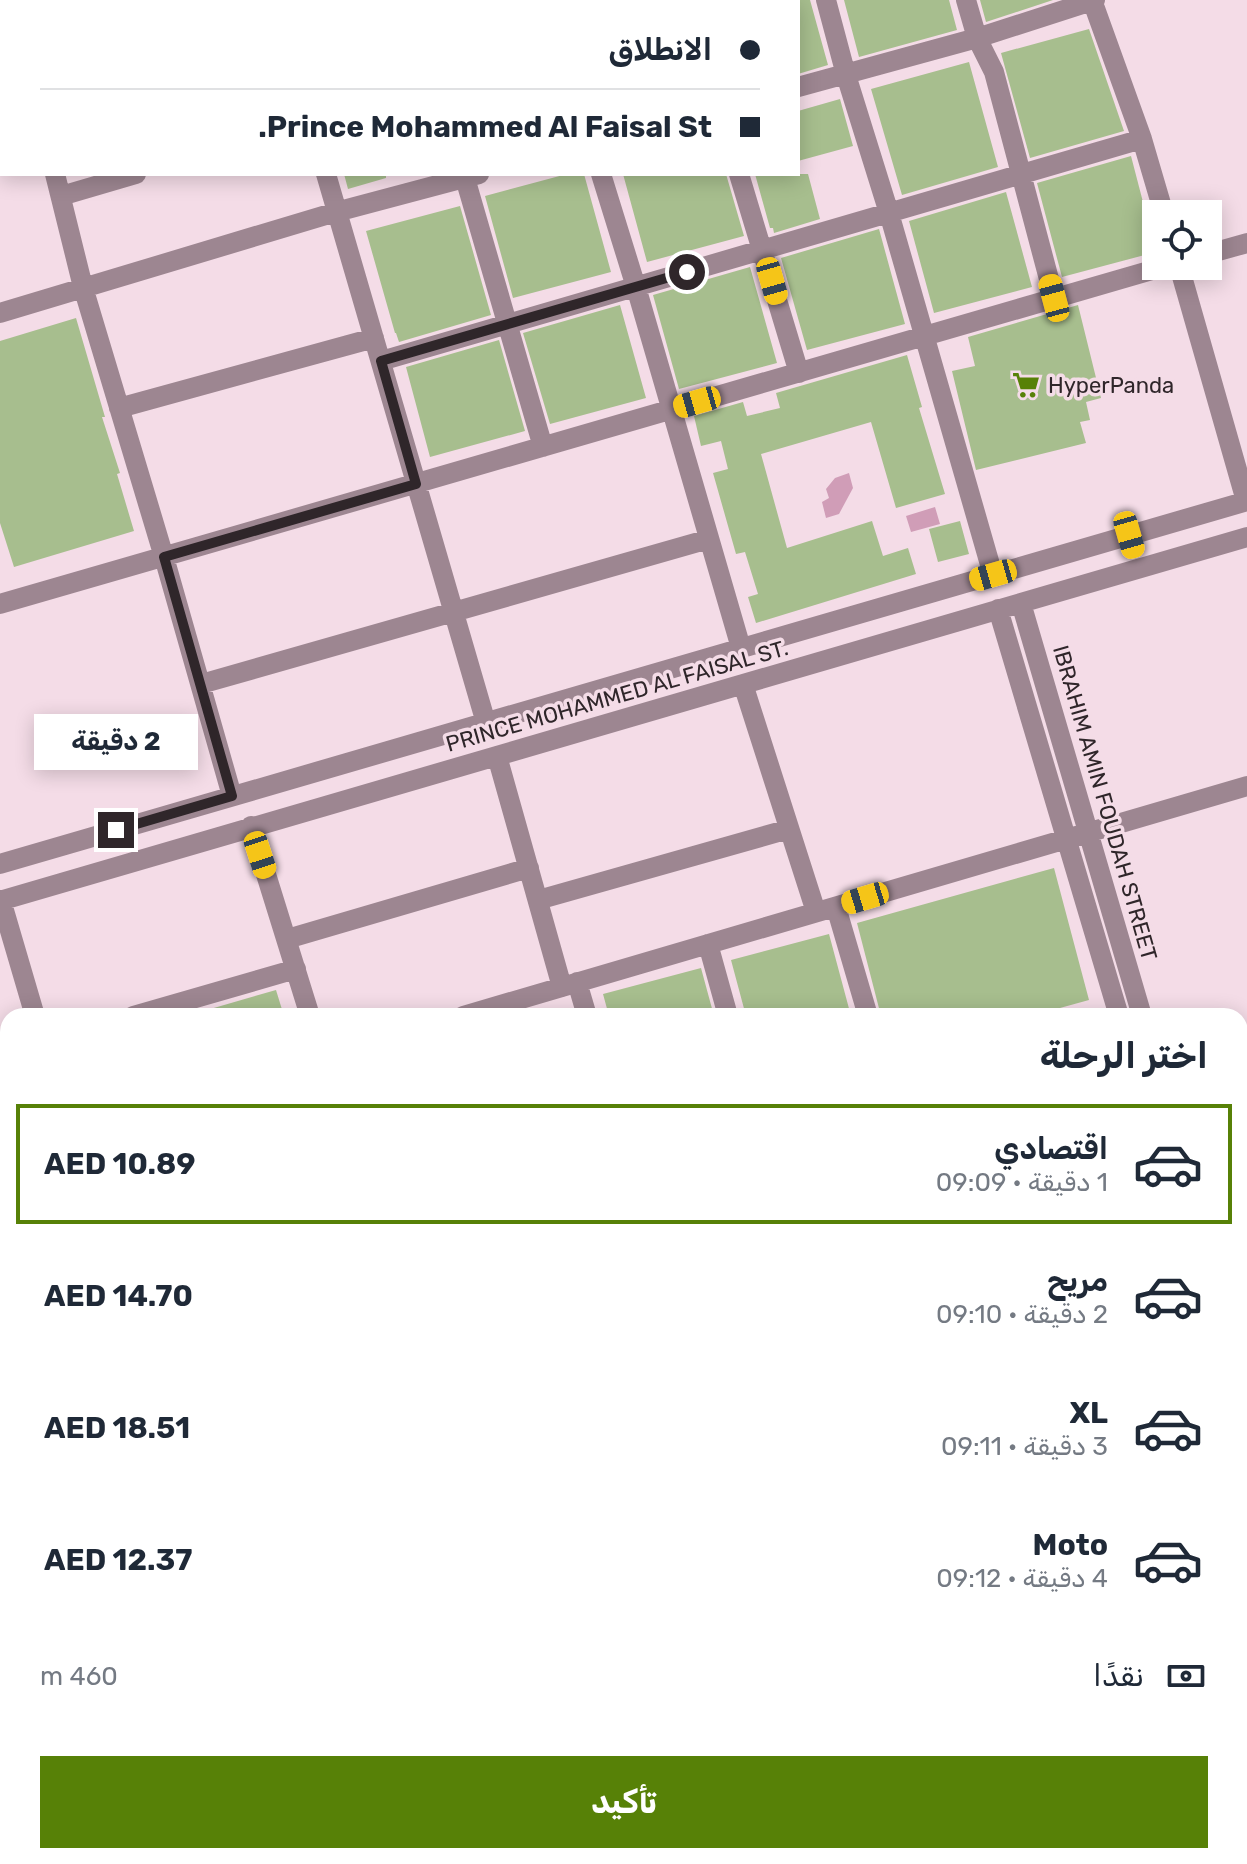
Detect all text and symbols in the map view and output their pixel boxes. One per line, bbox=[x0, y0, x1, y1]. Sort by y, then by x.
text: الانطلاق bbox=[608, 32, 712, 68]
text: Prince Mohammed Al Faisal St. bbox=[258, 109, 712, 145]
map controls bbox=[1142, 200, 1222, 280]
button: locate bbox=[1142, 200, 1222, 280]
route start bbox=[669, 254, 705, 290]
car bbox=[754, 255, 790, 307]
car bbox=[1036, 272, 1072, 324]
supermarket icon: HyperPanda bbox=[1011, 370, 1041, 400]
place label: HyperPanda bbox=[1048, 372, 1174, 399]
car bbox=[671, 384, 723, 420]
car bbox=[1111, 509, 1147, 561]
car bbox=[967, 557, 1019, 593]
street label: PRINCE MOHAMMED AL FAISAL ST. bbox=[443, 634, 791, 758]
street label: IBRAHIM AMIN FOUDAH STREET bbox=[1047, 642, 1163, 964]
callout: 2 دقيقة bbox=[34, 714, 198, 770]
text: 2 دقيقة bbox=[71, 726, 161, 757]
route end bbox=[98, 812, 134, 848]
car bbox=[241, 828, 279, 882]
car bbox=[839, 880, 891, 916]
text: اختر الرحلة bbox=[1040, 1034, 1208, 1077]
icon: car bbox=[1132, 1128, 1204, 1200]
text: اقتصادي bbox=[994, 1131, 1108, 1167]
text: AED 10.89 bbox=[44, 1146, 196, 1182]
text: 1 دقيقة · 09:09 bbox=[936, 1167, 1108, 1198]
icon: car bbox=[1132, 1260, 1204, 1332]
text: مريح bbox=[1047, 1263, 1108, 1299]
text: AED 14.70 bbox=[44, 1278, 193, 1314]
text: 2 دقيقة · 09:10 bbox=[936, 1299, 1108, 1330]
icon: car bbox=[1132, 1392, 1204, 1464]
text: XL bbox=[1069, 1395, 1108, 1431]
text: AED 18.51 bbox=[44, 1410, 190, 1446]
text: 3 دقيقة · 09:11 bbox=[941, 1431, 1108, 1462]
icon: car bbox=[1132, 1524, 1204, 1596]
text: Moto bbox=[1033, 1527, 1108, 1563]
text: AED 12.37 bbox=[44, 1542, 192, 1578]
text: 4 دقيقة · 09:12 bbox=[936, 1563, 1108, 1594]
icon: cash bbox=[1164, 1654, 1208, 1698]
text: نقدًا bbox=[1093, 1658, 1144, 1694]
text: 460 m bbox=[40, 1661, 118, 1692]
button: تأكيد bbox=[40, 1756, 1208, 1848]

